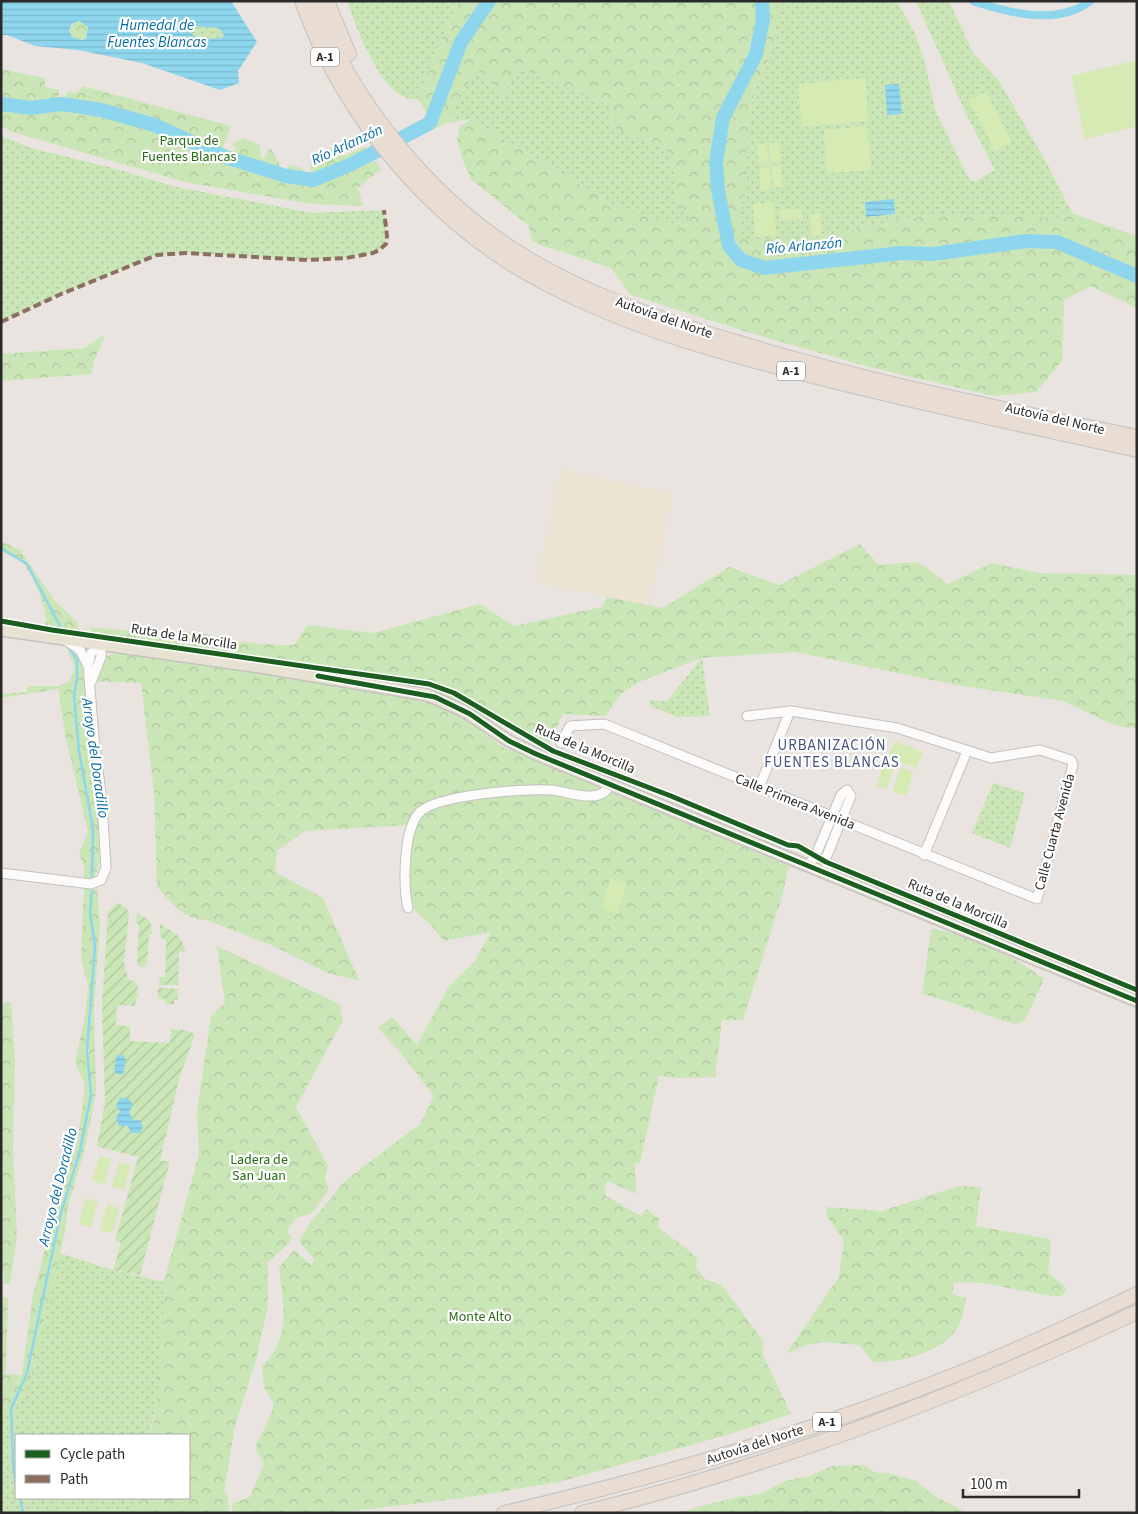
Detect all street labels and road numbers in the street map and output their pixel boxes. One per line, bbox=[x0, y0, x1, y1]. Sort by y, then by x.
road number: A-1 bbox=[311, 48, 339, 66]
street label: Autovía del Norte bbox=[613, 292, 715, 344]
road number: A-1 bbox=[777, 362, 805, 381]
street label: Autovía del Norte bbox=[1003, 398, 1107, 440]
street label: Ruta de la Morcilla bbox=[129, 619, 239, 655]
street label: Ruta de la Morcilla bbox=[532, 719, 638, 779]
street label: Calle Primera Avenida bbox=[732, 769, 858, 835]
street label: Calle Cuarta Avenida bbox=[1030, 771, 1080, 893]
street label: Ruta de la Morcilla bbox=[905, 874, 1011, 934]
road number: A-1 bbox=[813, 1412, 841, 1431]
street label: Autovía del Norte bbox=[704, 1420, 806, 1470]

